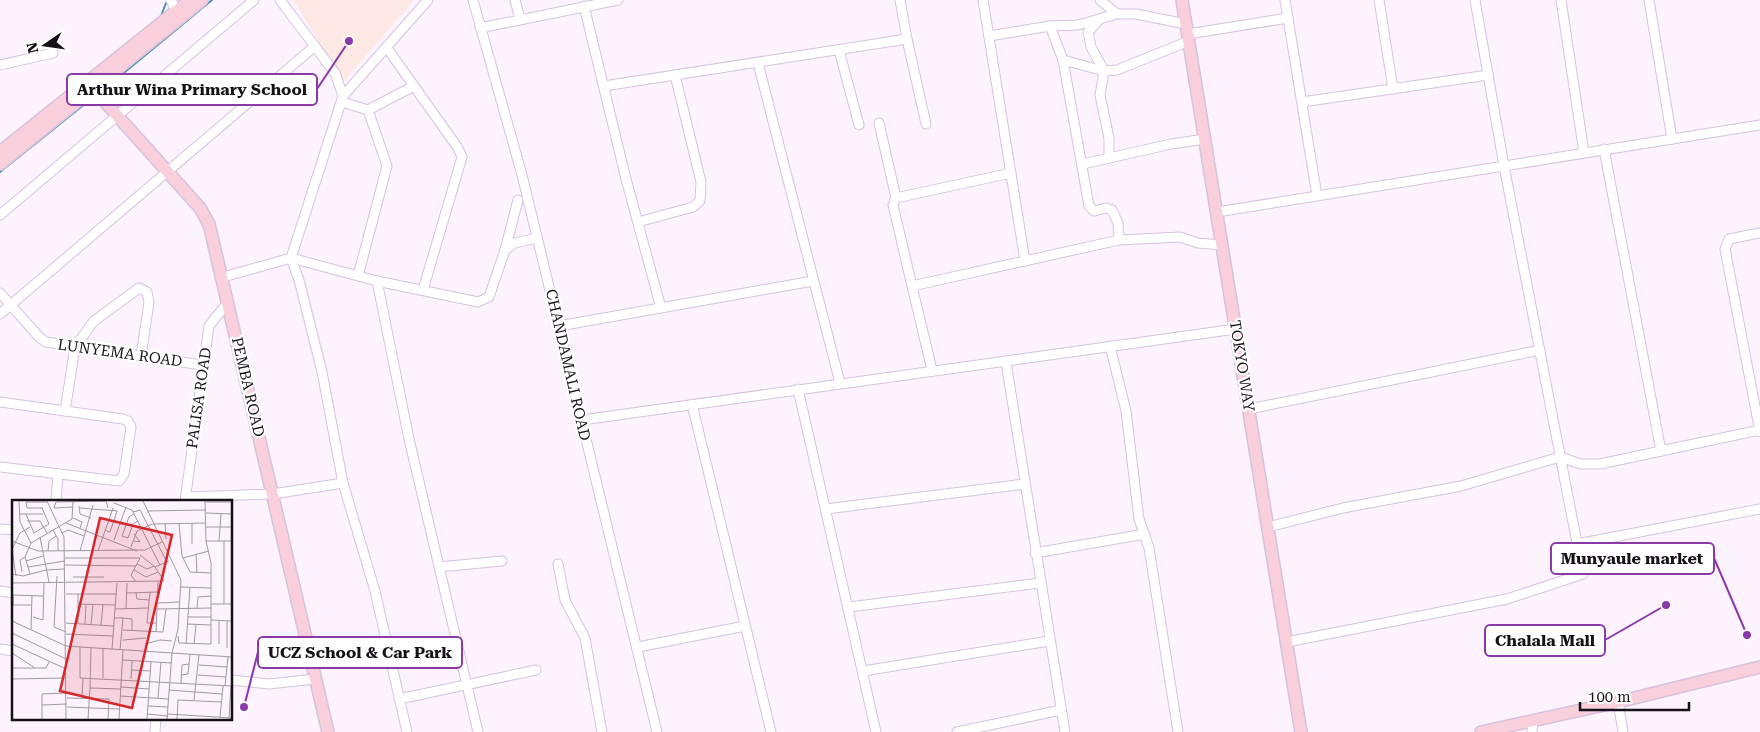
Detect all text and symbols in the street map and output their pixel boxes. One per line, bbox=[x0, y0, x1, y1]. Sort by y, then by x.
north arrow bbox=[20, 20, 70, 70]
text: N bbox=[23, 41, 41, 55]
callout: Arthur Wina Primary School bbox=[67, 74, 317, 105]
text: Arthur Wina Primary School bbox=[77, 80, 308, 99]
street label: CHANDAMALI ROAD bbox=[542, 287, 594, 443]
street label: TOKYO WAY bbox=[1226, 319, 1258, 414]
street label: LUNYEMA ROAD bbox=[57, 335, 183, 371]
street label: PEMBA ROAD bbox=[228, 335, 268, 439]
street label: PALISA ROAD bbox=[183, 346, 215, 450]
inset map bbox=[12, 500, 232, 720]
callout: Munyaule market bbox=[1551, 543, 1714, 574]
text: Munyaule market bbox=[1561, 549, 1704, 568]
callout: Chalala Mall bbox=[1485, 625, 1605, 656]
text: Chalala Mall bbox=[1495, 631, 1596, 650]
callout: UCZ School & Car Park bbox=[258, 637, 462, 668]
text: UCZ School & Car Park bbox=[268, 643, 452, 662]
scale bar bbox=[1580, 680, 1689, 712]
text: 100 m bbox=[1588, 688, 1631, 706]

